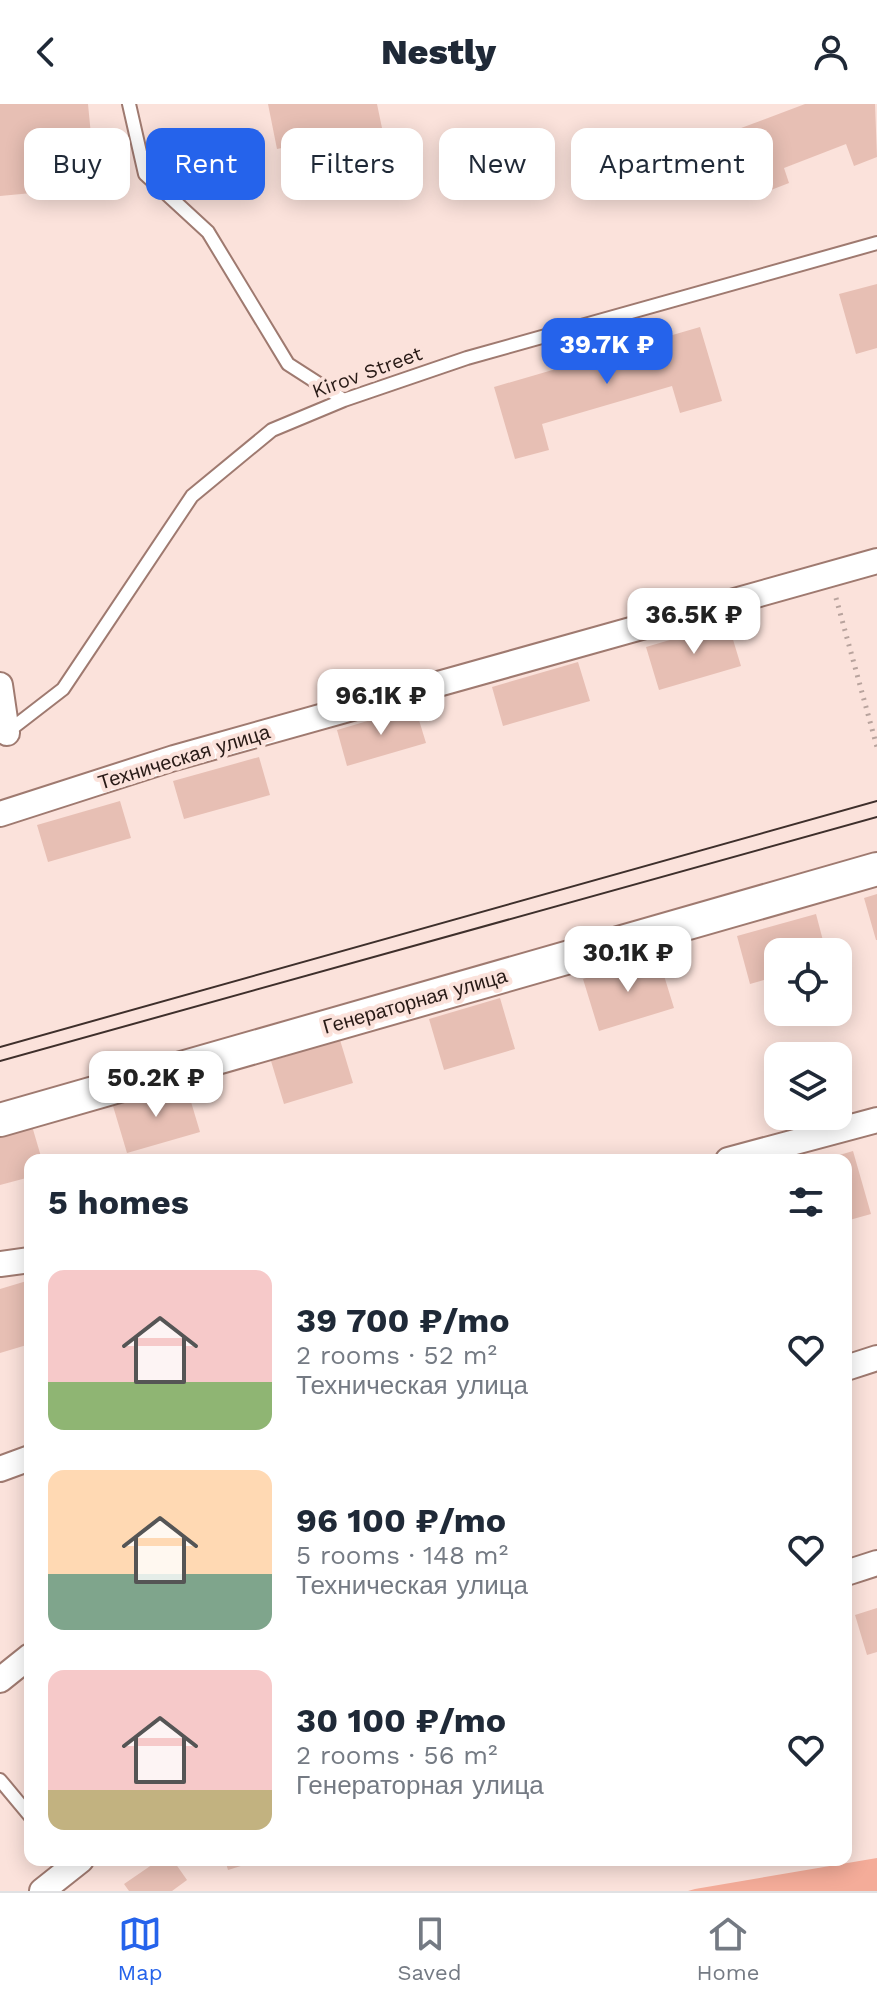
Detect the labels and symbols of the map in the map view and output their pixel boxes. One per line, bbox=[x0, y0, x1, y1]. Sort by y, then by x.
pin: 39.7K ₽ bbox=[533, 318, 681, 386]
street label: Kirov Street bbox=[309, 341, 426, 403]
pin: 36.5K ₽ bbox=[620, 588, 768, 656]
pin: 96.1K ₽ bbox=[307, 669, 455, 737]
street label: Техническая улица bbox=[95, 719, 274, 795]
pin: 30.1K ₽ bbox=[554, 926, 702, 994]
street label: Генераторная улица bbox=[320, 963, 511, 1039]
pin: 50.2K ₽ bbox=[82, 1051, 230, 1119]

